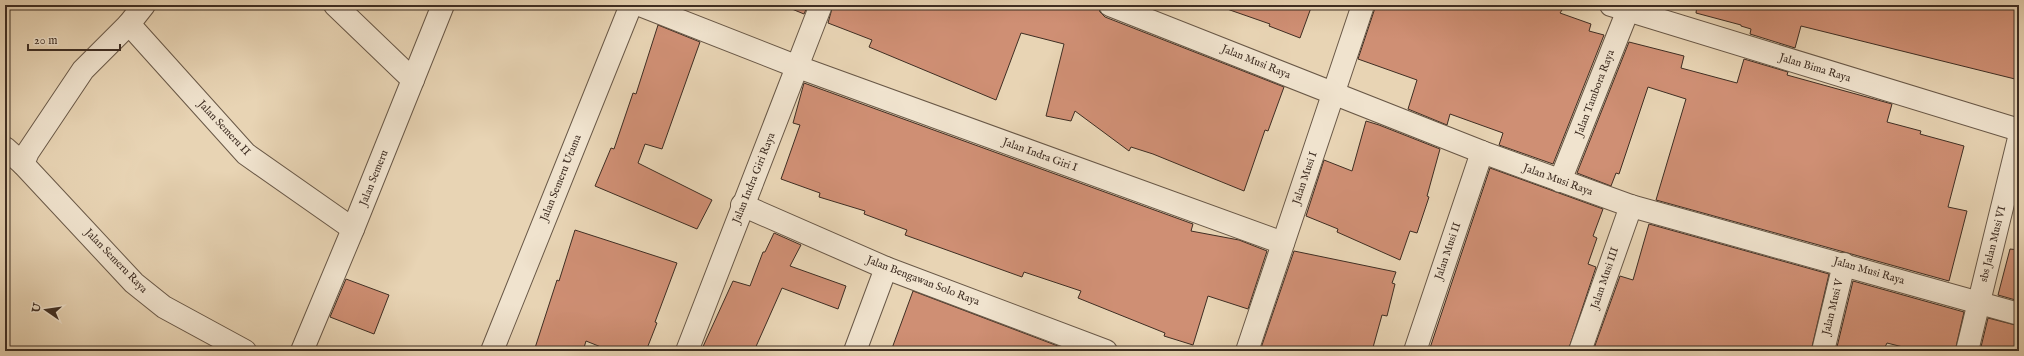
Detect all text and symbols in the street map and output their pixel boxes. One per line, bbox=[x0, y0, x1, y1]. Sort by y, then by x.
scale bar bbox=[28, 26, 120, 52]
text: 20 m bbox=[34, 33, 57, 48]
street label: Jalan Musi Raya bbox=[1218, 41, 1293, 82]
street label: Jalan Tambora Raya bbox=[1571, 48, 1618, 140]
street label: Jalan Bima Raya bbox=[1776, 50, 1853, 86]
street label: Jalan Semeru II bbox=[193, 96, 253, 159]
street label: Jalan Indra Giri Raya bbox=[729, 130, 779, 227]
street label: Jalan Semeru Utama bbox=[536, 132, 585, 225]
street label: Jalan Indra Giri I bbox=[999, 134, 1079, 175]
street label: Jalan Semeru bbox=[356, 148, 392, 210]
street label: Jalan Musi I bbox=[1289, 150, 1321, 208]
street label: Jalan Musi Raya bbox=[1519, 160, 1595, 199]
street label: sbs Jalan Musi VI bbox=[1977, 204, 2009, 284]
street label: Jalan Musi II bbox=[1431, 220, 1464, 283]
street label: Jalan Semeru Raya bbox=[80, 224, 151, 296]
street label: Jalan Musi III bbox=[1587, 245, 1622, 313]
street label: Jalan Bengawan Solo Raya bbox=[863, 252, 982, 309]
street label: Jalan Musi Raya bbox=[1830, 254, 1906, 288]
street label: Jalan Musi V bbox=[1819, 277, 1847, 338]
north arrow bbox=[26, 290, 66, 330]
text: U bbox=[29, 301, 45, 315]

